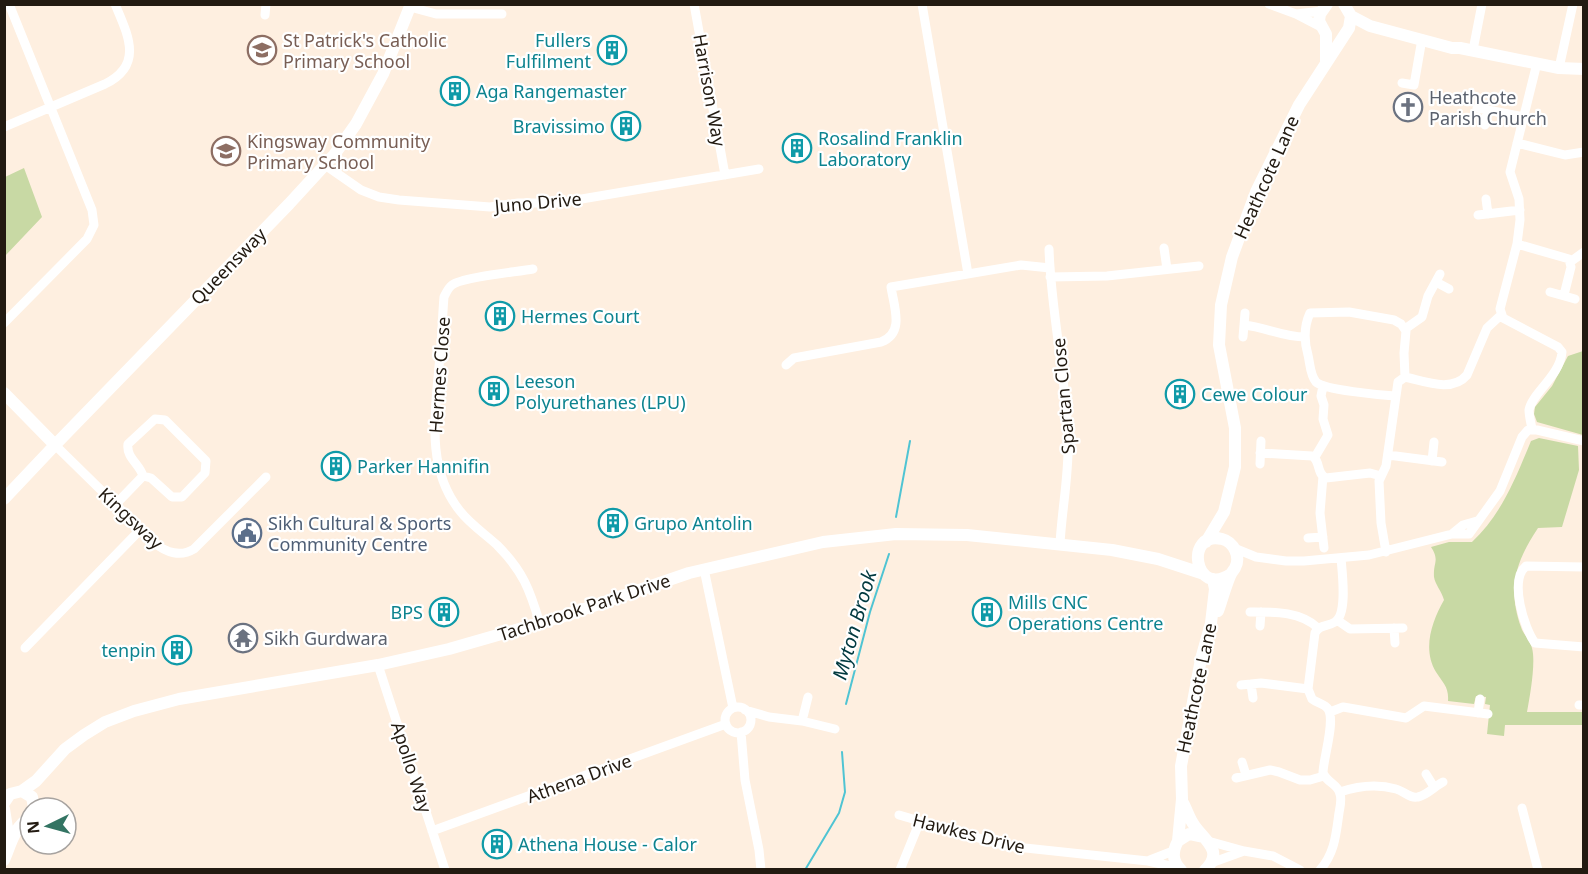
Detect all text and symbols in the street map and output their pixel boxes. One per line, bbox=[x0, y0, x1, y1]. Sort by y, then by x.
place label: St Patrick's Catholic Primary School bbox=[283, 28, 447, 73]
place label: Fullers Fulfilment bbox=[506, 28, 591, 73]
street label: Harrison Way bbox=[688, 32, 732, 149]
school or university icon: St Patrick's Catholic Primary School bbox=[246, 34, 278, 66]
building icon: Fullers Fulfilment bbox=[596, 34, 628, 66]
building icon: Aga Rangemaster bbox=[439, 75, 471, 107]
place label: Aga Rangemaster bbox=[476, 79, 627, 103]
place label: Heathcote Parish Church bbox=[1429, 85, 1547, 130]
church icon: Heathcote Parish Church bbox=[1392, 91, 1424, 123]
building icon: Bravissimo bbox=[610, 110, 642, 142]
street label: Heathcote Lane bbox=[1228, 111, 1304, 243]
place label: Bravissimo bbox=[513, 114, 605, 138]
place label: Rosalind Franklin Laboratory bbox=[818, 126, 963, 171]
place label: Kingsway Community Primary School bbox=[247, 129, 431, 174]
building icon: Rosalind Franklin Laboratory bbox=[781, 132, 813, 164]
school or university icon: Kingsway Community Primary School bbox=[210, 135, 242, 167]
street label: Juno Drive bbox=[492, 186, 583, 218]
street label: Queensway bbox=[185, 222, 271, 310]
building icon: Hermes Court bbox=[484, 300, 516, 332]
place label: Hermes Court bbox=[521, 304, 640, 328]
street label: Hermes Close bbox=[423, 316, 455, 434]
street label: Spartan Close bbox=[1046, 337, 1080, 455]
place label: Leeson Polyurethanes (LPU) bbox=[515, 369, 686, 414]
building icon: Leeson Polyurethanes (LPU) bbox=[478, 375, 510, 407]
building icon: Cewe Colour bbox=[1164, 378, 1196, 410]
place label: Cewe Colour bbox=[1201, 382, 1308, 406]
building icon: Parker Hannifin bbox=[320, 450, 352, 482]
place label: Parker Hannifin bbox=[357, 454, 490, 478]
street label: Kingsway bbox=[94, 482, 169, 555]
building icon: Grupo Antolin bbox=[597, 507, 629, 539]
place label: Sikh Cultural & Sports Community Centre bbox=[268, 511, 451, 556]
place label: Grupo Antolin bbox=[634, 511, 753, 535]
public building icon: Sikh Cultural & Sports Community Centre bbox=[231, 517, 263, 549]
water label: Myton Brook bbox=[825, 566, 883, 683]
street label: Tachbrook Park Drive bbox=[495, 568, 673, 646]
place label: Mills CNC Operations Centre bbox=[1008, 590, 1163, 635]
building icon: BPS bbox=[428, 596, 460, 628]
building icon: Mills CNC Operations Centre bbox=[971, 596, 1003, 628]
place label: BPS bbox=[391, 600, 423, 624]
street label: Heathcote Lane bbox=[1170, 621, 1222, 755]
temple icon: Sikh Gurdwara bbox=[227, 622, 259, 654]
place label: Sikh Gurdwara bbox=[264, 626, 388, 650]
building icon: tenpin bbox=[161, 634, 193, 666]
place label: tenpin bbox=[101, 638, 156, 662]
street label: Apollo Way bbox=[386, 719, 438, 816]
street label: Athena Drive bbox=[523, 748, 635, 808]
north arrow bbox=[18, 796, 78, 856]
street label: Hawkes Drive bbox=[910, 807, 1028, 859]
text: N bbox=[22, 820, 45, 835]
building icon: Athena House - Calor bbox=[481, 828, 513, 860]
place label: Athena House - Calor bbox=[518, 832, 697, 856]

